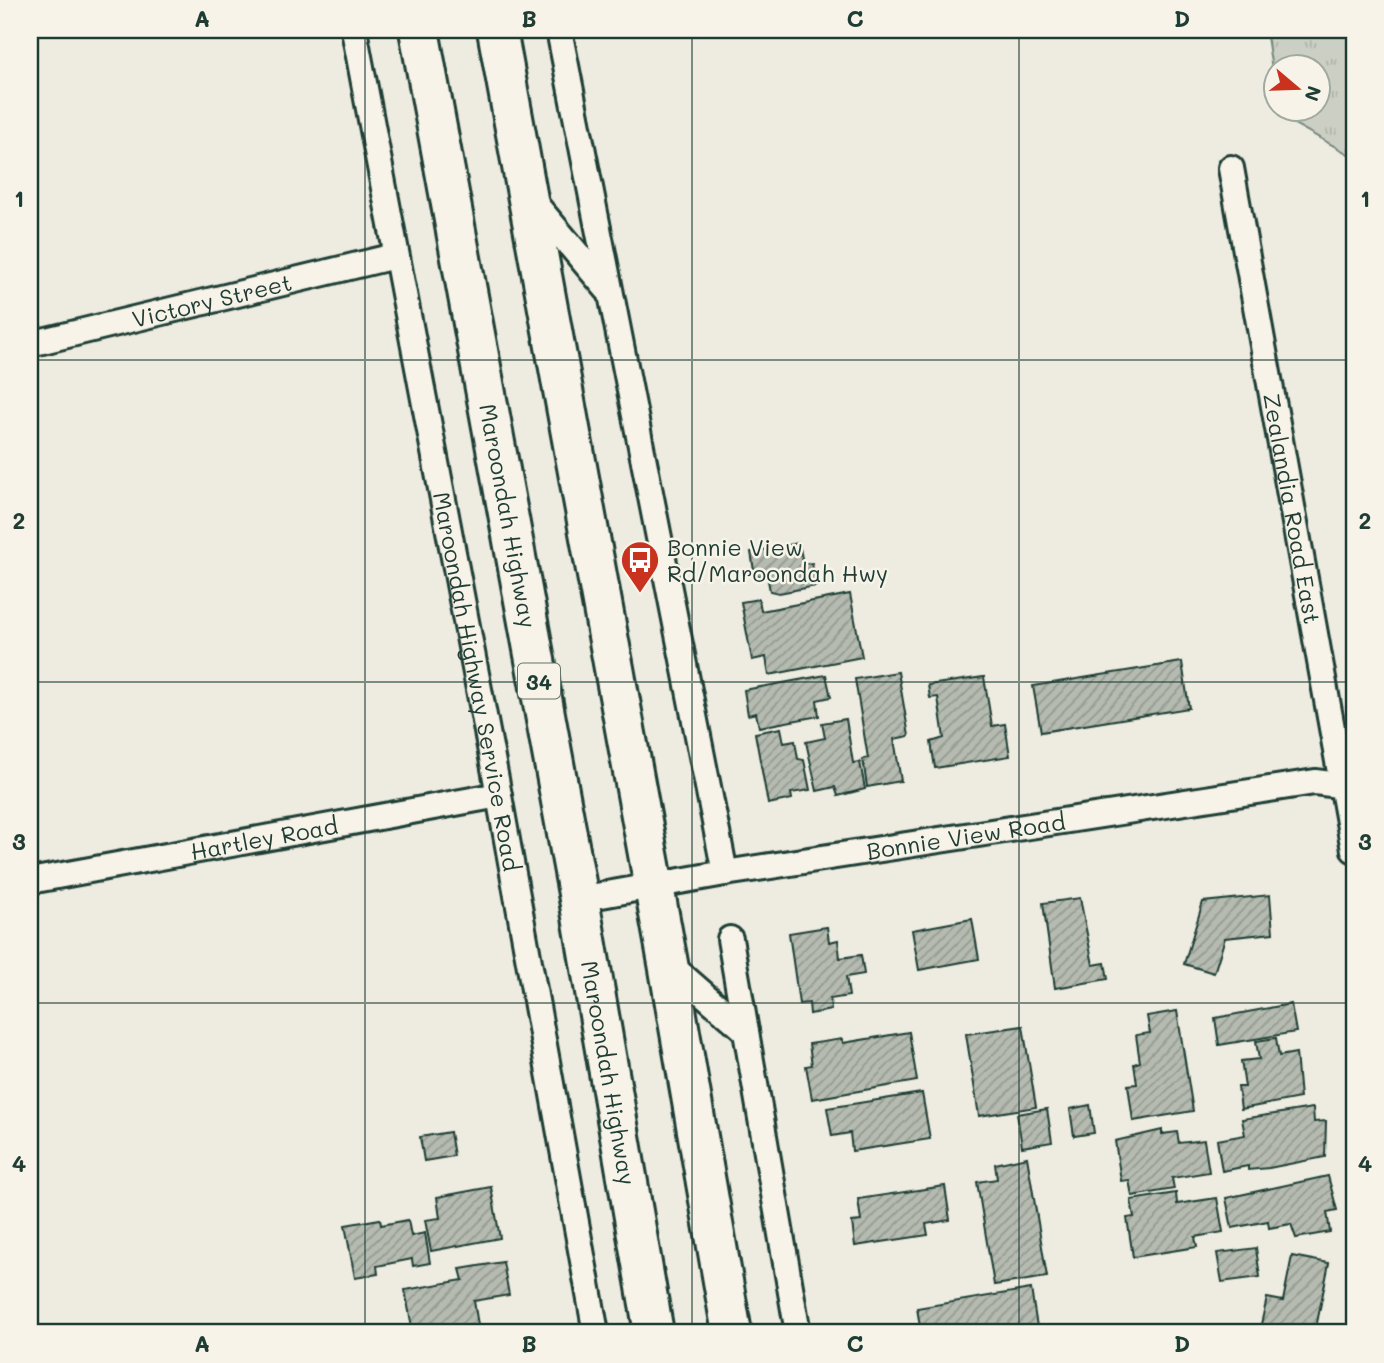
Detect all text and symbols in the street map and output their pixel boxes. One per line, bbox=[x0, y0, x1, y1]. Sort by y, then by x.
text: A bbox=[194, 3, 210, 33]
text: B bbox=[521, 3, 537, 33]
text: C bbox=[846, 3, 864, 33]
text: D bbox=[1174, 3, 1190, 33]
north arrow bbox=[1262, 52, 1332, 122]
text: N bbox=[1299, 83, 1328, 105]
text: 1 bbox=[14, 183, 24, 213]
text: 1 bbox=[1360, 183, 1370, 213]
street label: Victory Street bbox=[129, 266, 295, 334]
street label: Zealandia Road East bbox=[1257, 391, 1328, 626]
street label: Maroondah Highway bbox=[473, 401, 544, 630]
street label: Maroondah Highway Service Road bbox=[427, 489, 527, 874]
text: 2 bbox=[13, 505, 25, 535]
text: 2 bbox=[1359, 505, 1371, 535]
place label: Bonnie View Rd/Maroondah Hwy bbox=[667, 532, 888, 588]
bus stop icon: Bonnie View Rd/Maroondah Hwy bbox=[619, 539, 661, 594]
road number: 34 bbox=[518, 664, 560, 698]
street label: Bonnie View Road bbox=[864, 806, 1067, 866]
street label: Hartley Road bbox=[188, 810, 340, 866]
text: 3 bbox=[12, 826, 26, 856]
text: 3 bbox=[1358, 826, 1372, 856]
street label: Maroondah Highway bbox=[575, 958, 643, 1187]
text: 4 bbox=[12, 1148, 26, 1178]
text: 4 bbox=[1358, 1148, 1372, 1178]
text: A bbox=[194, 1328, 210, 1358]
text: B bbox=[521, 1328, 537, 1358]
text: C bbox=[846, 1328, 864, 1358]
text: D bbox=[1174, 1328, 1190, 1358]

